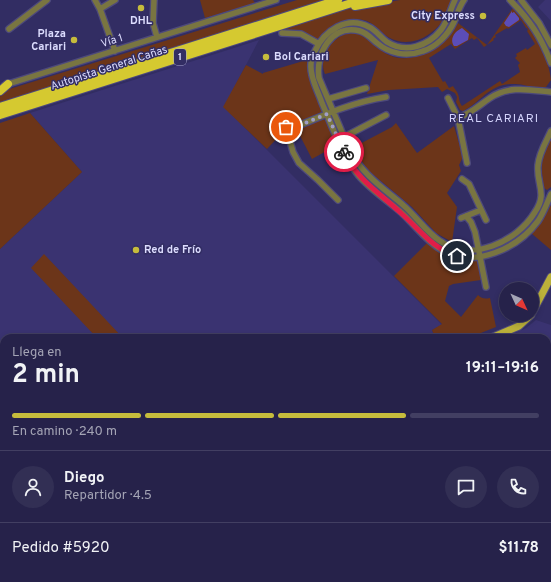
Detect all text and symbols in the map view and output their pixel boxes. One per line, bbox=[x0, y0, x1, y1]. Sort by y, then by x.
marker: DHL bbox=[136, 3, 146, 13]
place label: City Express bbox=[411, 9, 475, 23]
marker: City Express bbox=[478, 11, 488, 21]
place label: DHL bbox=[130, 14, 153, 28]
place label: Plaza Cariari bbox=[31, 27, 66, 54]
street label: Vía 1 bbox=[99, 31, 125, 51]
marker: Plaza Cariari bbox=[69, 35, 79, 45]
street label: Autopista General Cañas bbox=[49, 43, 169, 93]
road number: 1 bbox=[174, 49, 186, 65]
place label: Bol Cariari bbox=[274, 50, 329, 64]
marker: Bol Cariari bbox=[261, 52, 271, 62]
pin bbox=[269, 110, 303, 144]
district label: REAL CARIARI bbox=[449, 111, 539, 127]
icon: bag bbox=[275, 116, 297, 138]
courier bbox=[324, 132, 364, 172]
icon: bike bbox=[333, 141, 355, 163]
pin bbox=[440, 239, 474, 273]
place label: Red de Frío bbox=[144, 243, 201, 257]
marker: Red de Frío bbox=[131, 245, 141, 255]
icon: home bbox=[446, 245, 468, 267]
north arrow bbox=[499, 282, 539, 322]
map controls bbox=[499, 282, 539, 322]
text: Llega en bbox=[12, 345, 62, 361]
text: 2 min bbox=[12, 359, 80, 392]
text: 19:11–19:16 bbox=[466, 359, 539, 378]
text: En camino · 240 m bbox=[12, 424, 117, 440]
button: person bbox=[12, 466, 54, 508]
button: chat bbox=[445, 466, 487, 508]
button: phone bbox=[497, 466, 539, 508]
text: Diego bbox=[64, 469, 105, 488]
text: Repartidor · 4.5 bbox=[64, 488, 152, 504]
text: Pedido #5920 bbox=[12, 539, 110, 558]
text: $11.78 bbox=[498, 539, 539, 558]

